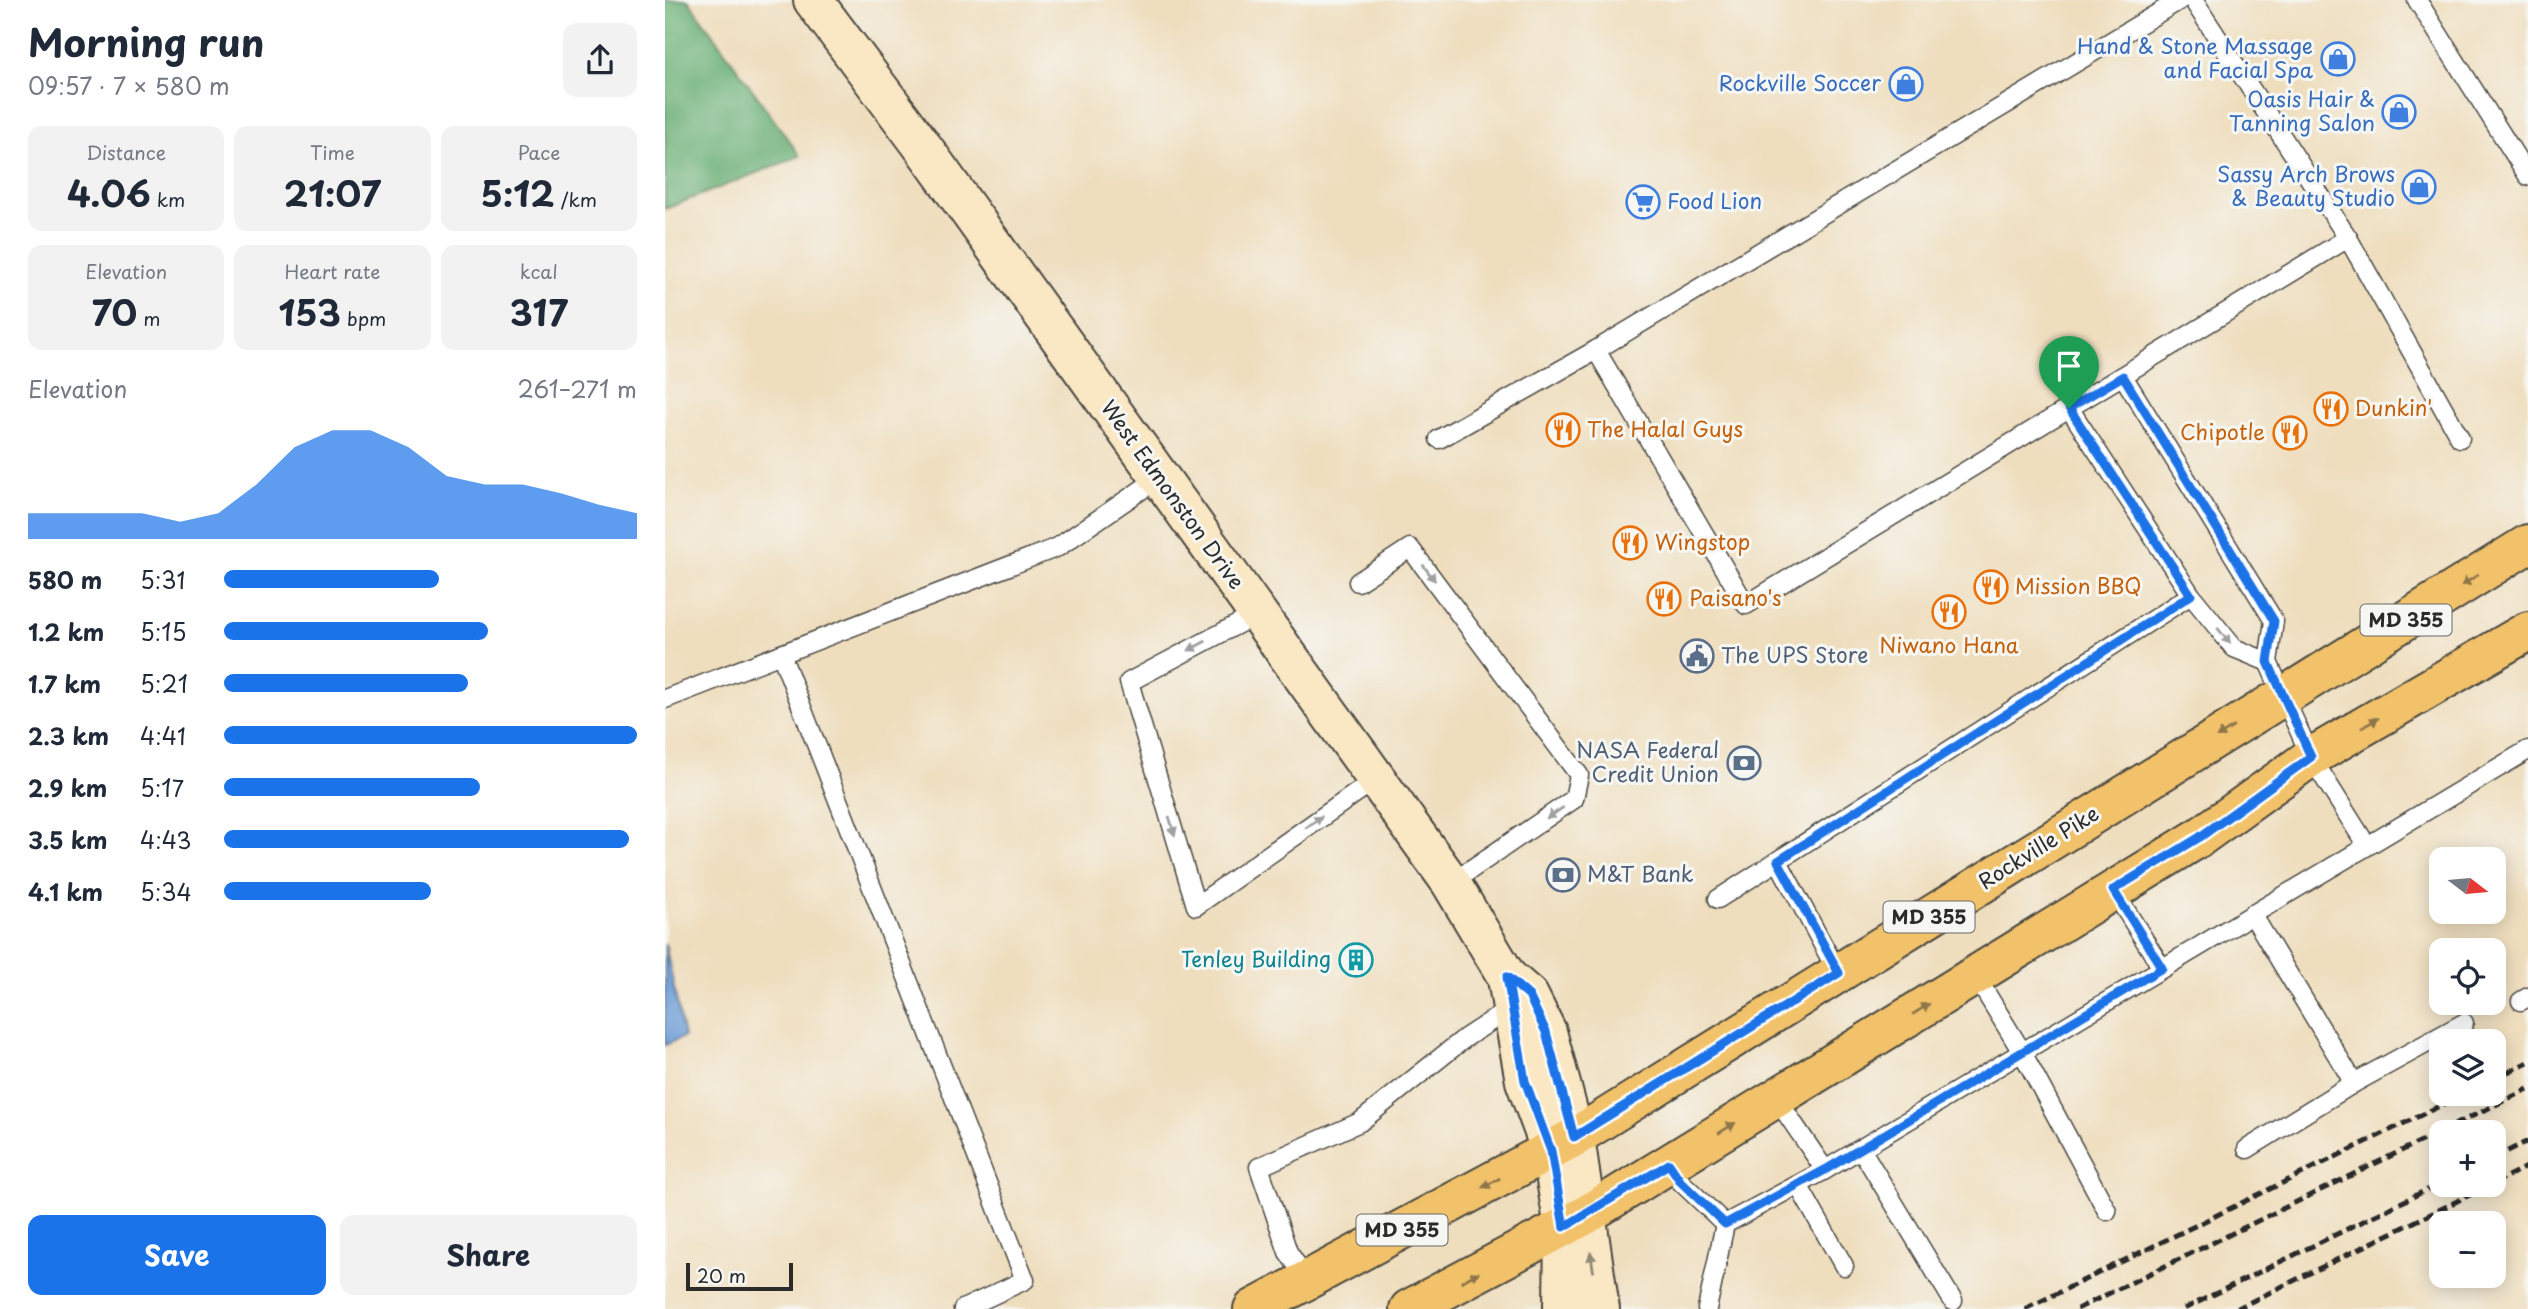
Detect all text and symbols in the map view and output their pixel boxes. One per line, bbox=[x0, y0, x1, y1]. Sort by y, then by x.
text: Morning run bbox=[28, 13, 264, 70]
button: share bbox=[563, 23, 637, 97]
place label: Hand & Stone Massage and Facial Spa bbox=[2077, 29, 2314, 85]
shop icon: Hand & Stone Massage and Facial Spa bbox=[2319, 40, 2357, 78]
shop icon: Rockville Soccer bbox=[1887, 65, 1925, 103]
place label: Rockville Soccer bbox=[1719, 66, 1881, 98]
text: 09:57 · 7 × 580 m bbox=[28, 68, 230, 103]
place label: Oasis Hair & Tanning Salon bbox=[2229, 82, 2375, 138]
shop icon: Oasis Hair & Tanning Salon bbox=[2380, 93, 2418, 131]
text: Distance bbox=[86, 138, 166, 166]
text: Time bbox=[310, 138, 355, 166]
text: Pace bbox=[517, 138, 560, 166]
place label: Sassy Arch Brows & Beauty Studio bbox=[2217, 157, 2395, 213]
text: 4.06 bbox=[67, 166, 151, 219]
text: 21:07 bbox=[284, 166, 381, 219]
text: 5:12 bbox=[481, 166, 555, 219]
shop icon: Sassy Arch Brows & Beauty Studio bbox=[2400, 168, 2438, 206]
supermarket icon: Food Lion bbox=[1624, 183, 1662, 221]
place label: Food Lion bbox=[1667, 184, 1762, 216]
text: km bbox=[151, 185, 185, 213]
text: /km bbox=[555, 185, 597, 213]
text: Elevation bbox=[85, 257, 167, 285]
text: Heart rate bbox=[285, 257, 380, 285]
text: kcal bbox=[520, 257, 558, 285]
text: 70 bbox=[92, 285, 137, 338]
text: 153 bbox=[279, 285, 341, 338]
text: 317 bbox=[510, 285, 568, 338]
text: m bbox=[137, 304, 161, 332]
text: bpm bbox=[341, 304, 386, 332]
pin bbox=[2039, 336, 2099, 408]
icon: arrive bbox=[2050, 347, 2088, 385]
text: Elevation bbox=[28, 371, 127, 406]
text: 261–271 m bbox=[518, 371, 637, 406]
restaurant icon: Dunkin' bbox=[2312, 390, 2350, 428]
place label: Dunkin' bbox=[2355, 391, 2432, 423]
street label: West Edmonston Drive bbox=[1094, 393, 1253, 595]
restaurant icon: The Halal Guys bbox=[1544, 411, 1582, 449]
place label: The Halal Guys bbox=[1587, 412, 1743, 444]
restaurant icon: Chipotle bbox=[2271, 414, 2309, 452]
place label: Chipotle bbox=[2180, 415, 2265, 447]
restaurant icon: Wingstop bbox=[1611, 524, 1649, 562]
place label: Wingstop bbox=[1655, 525, 1750, 557]
text: 580 m bbox=[28, 562, 102, 597]
text: 5:31 bbox=[140, 562, 185, 597]
one-way arrow bbox=[1421, 563, 1436, 581]
restaurant icon: Mission BBQ bbox=[1972, 568, 2010, 606]
place label: Mission BBQ bbox=[2015, 569, 2141, 601]
one-way arrow bbox=[2460, 573, 2480, 586]
restaurant icon: Paisano's bbox=[1645, 580, 1683, 618]
place label: Paisano's bbox=[1689, 581, 1782, 613]
restaurant icon: Niwano Hana bbox=[1930, 593, 1968, 631]
road number: MD 355 bbox=[2361, 604, 2451, 636]
text: 1.2 km bbox=[28, 614, 104, 649]
text: 5:15 bbox=[140, 614, 186, 649]
one-way arrow bbox=[2216, 627, 2231, 644]
place label: Niwano Hana bbox=[1880, 628, 2019, 660]
public building icon: The UPS Store bbox=[1678, 637, 1716, 675]
place label: The UPS Store bbox=[1721, 638, 1868, 670]
one-way arrow bbox=[1187, 640, 1207, 652]
text: 1.7 km bbox=[28, 666, 101, 701]
text: 5:21 bbox=[140, 666, 188, 701]
one-way arrow bbox=[2360, 717, 2379, 729]
text: 2.3 km bbox=[28, 718, 109, 753]
text: 4:41 bbox=[140, 718, 186, 753]
one-way arrow bbox=[2215, 726, 2235, 739]
place label: NASA Federal Credit Union bbox=[1576, 733, 1719, 789]
bank icon: NASA Federal Credit Union bbox=[1725, 744, 1763, 782]
text: 2.9 km bbox=[28, 770, 107, 805]
text: 5:17 bbox=[140, 770, 184, 805]
street label: Rockville Pike bbox=[1972, 797, 2104, 896]
one-way arrow bbox=[1545, 806, 1564, 819]
one-way arrow bbox=[1168, 816, 1178, 837]
one-way arrow bbox=[1305, 816, 1323, 830]
text: 3.5 km bbox=[28, 822, 108, 857]
text: 4:43 bbox=[140, 822, 192, 857]
north arrow bbox=[2429, 847, 2506, 924]
map controls bbox=[2429, 847, 2506, 1288]
bank icon: M&T Bank bbox=[1544, 856, 1582, 894]
place label: M&T Bank bbox=[1587, 857, 1694, 889]
text: 4.1 km bbox=[28, 874, 103, 909]
text: 5:34 bbox=[140, 874, 192, 909]
road number: MD 355 bbox=[1883, 902, 1975, 932]
button: locate bbox=[2429, 938, 2506, 1015]
building icon: Tenley Building bbox=[1337, 941, 1375, 979]
place label: Tenley Building bbox=[1181, 942, 1331, 974]
one-way arrow bbox=[1911, 1002, 1930, 1015]
button: layers bbox=[2429, 1029, 2506, 1106]
button: + bbox=[2429, 1120, 2506, 1197]
one-way arrow bbox=[1718, 1122, 1737, 1135]
one-way arrow bbox=[1481, 1178, 1501, 1189]
button: − bbox=[2429, 1211, 2506, 1288]
road number: MD 355 bbox=[1357, 1214, 1447, 1246]
button: Save bbox=[28, 1215, 326, 1295]
button: Share bbox=[340, 1215, 637, 1295]
one-way arrow bbox=[1586, 1251, 1597, 1273]
scale bar bbox=[686, 1260, 793, 1292]
text: 20 m bbox=[697, 1261, 746, 1289]
one-way arrow bbox=[1460, 1272, 1480, 1283]

